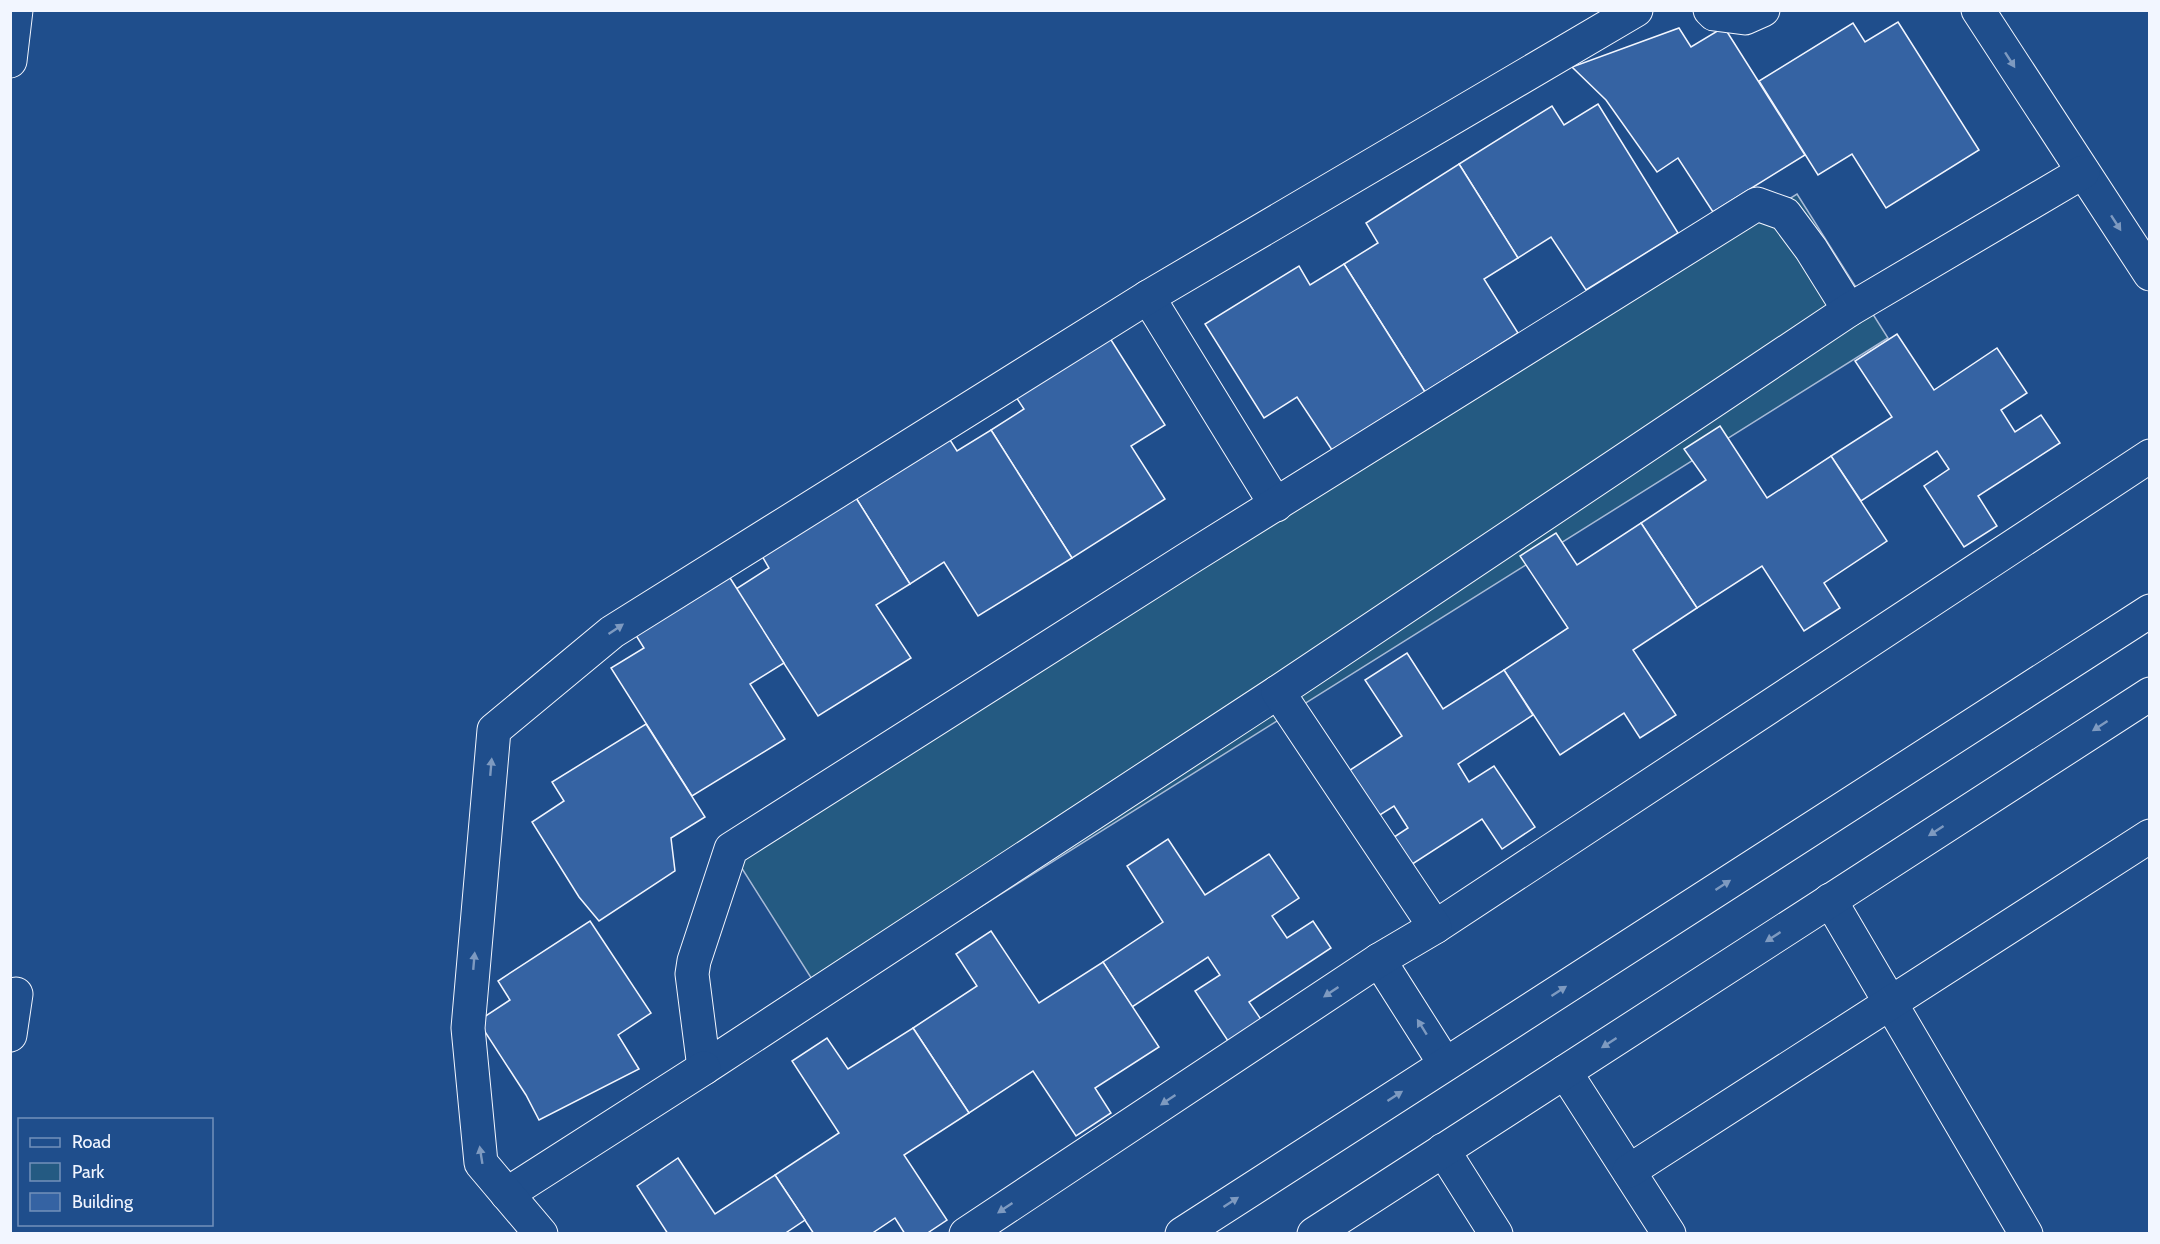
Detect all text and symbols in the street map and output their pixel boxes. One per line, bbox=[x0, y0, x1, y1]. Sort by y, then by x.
one-way arrow bbox=[2005, 51, 2016, 68]
one-way arrow bbox=[2111, 215, 2122, 231]
one-way arrow bbox=[608, 624, 625, 635]
one-way arrow bbox=[2092, 720, 2109, 731]
one-way arrow bbox=[486, 757, 496, 776]
one-way arrow bbox=[1928, 826, 1945, 837]
one-way arrow bbox=[1715, 880, 1731, 891]
one-way arrow bbox=[1764, 932, 1781, 943]
one-way arrow bbox=[469, 951, 479, 970]
one-way arrow bbox=[1551, 985, 1567, 996]
one-way arrow bbox=[1323, 986, 1339, 998]
one-way arrow bbox=[1416, 1018, 1427, 1035]
one-way arrow bbox=[1601, 1038, 1617, 1049]
one-way arrow bbox=[1387, 1091, 1403, 1102]
one-way arrow bbox=[1160, 1094, 1176, 1105]
legend bbox=[18, 1118, 213, 1226]
text: Road bbox=[72, 1131, 111, 1153]
one-way arrow bbox=[476, 1145, 485, 1164]
text: Park bbox=[72, 1161, 105, 1183]
text: Building bbox=[72, 1191, 134, 1213]
one-way arrow bbox=[1223, 1196, 1239, 1207]
one-way arrow bbox=[997, 1202, 1014, 1213]

